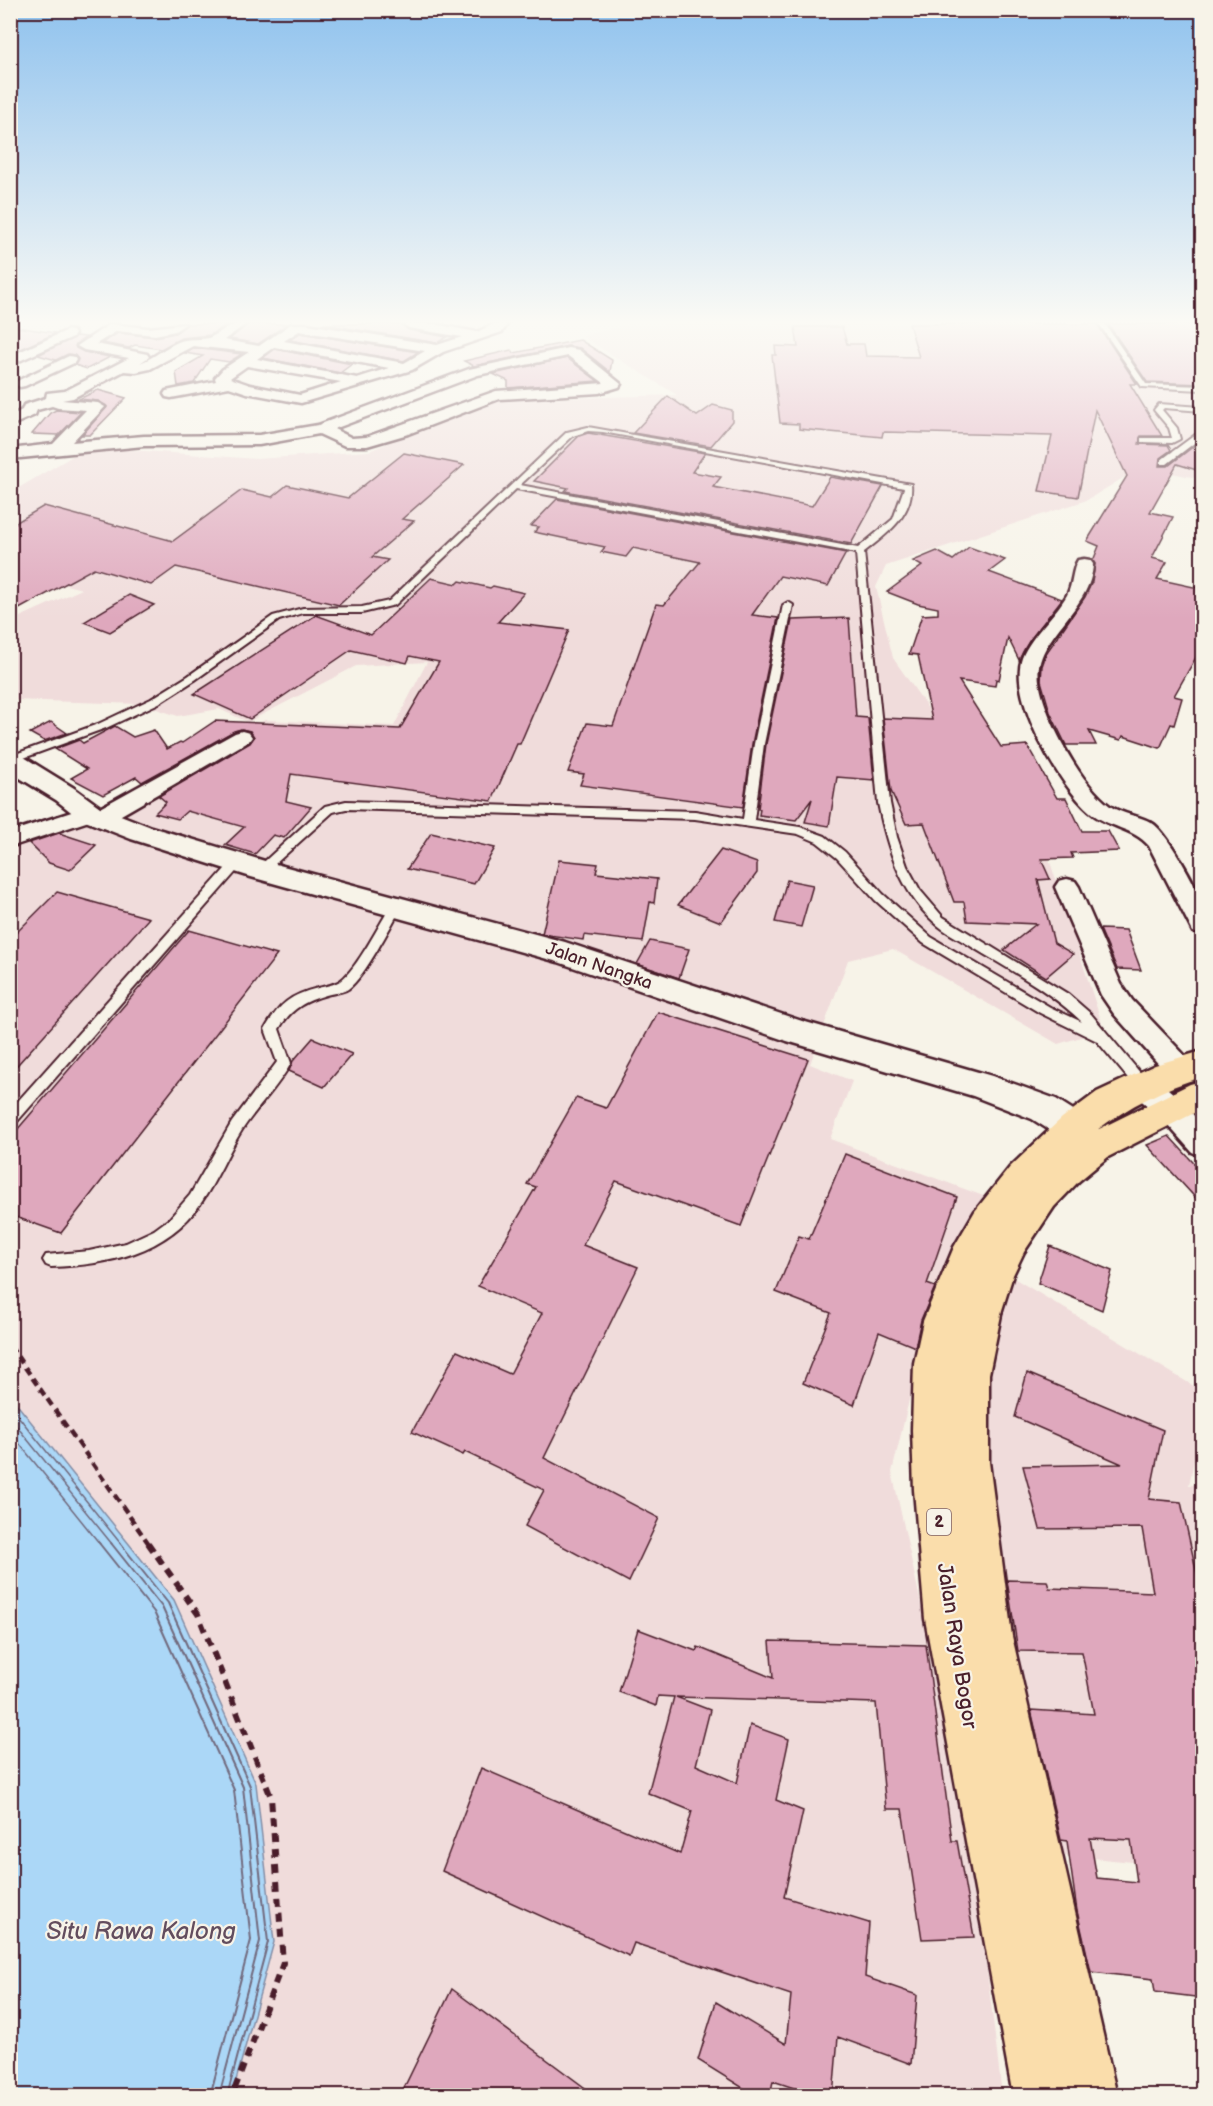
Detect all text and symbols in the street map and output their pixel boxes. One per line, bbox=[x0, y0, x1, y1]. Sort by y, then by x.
street label: Jalan Nangka bbox=[543, 938, 655, 994]
road number: 2 bbox=[927, 1509, 951, 1535]
street label: Jalan Raya Bogor bbox=[932, 1561, 983, 1731]
water label: Situ Rawa Kalong bbox=[46, 1917, 236, 1946]

